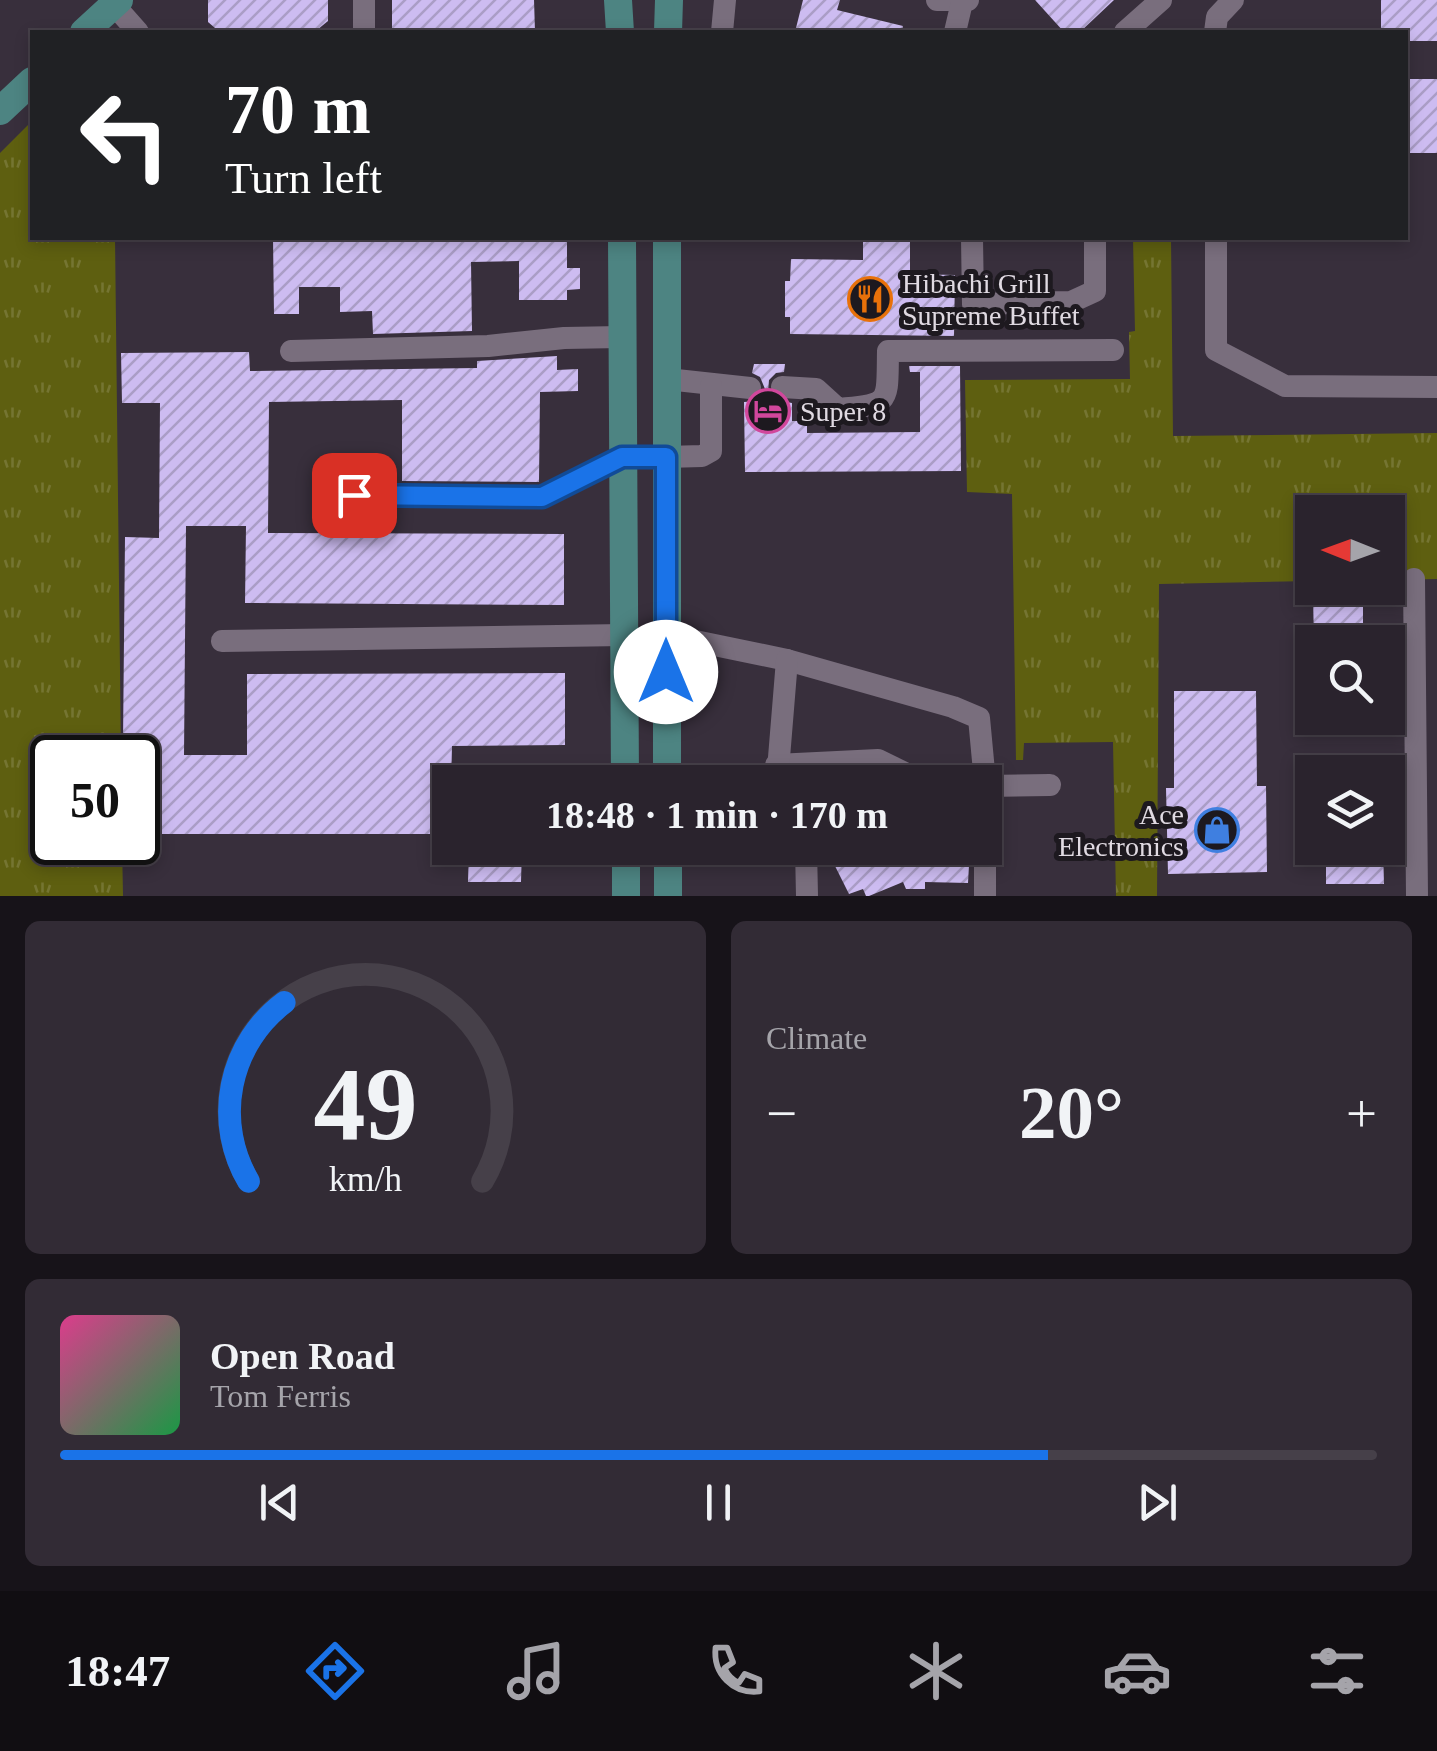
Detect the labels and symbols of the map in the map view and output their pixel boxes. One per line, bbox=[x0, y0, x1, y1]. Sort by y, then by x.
place label: Hibachi Grill Supreme Buffet bbox=[902, 268, 1080, 331]
restaurant icon: Hibachi Grill Supreme Buffet bbox=[847, 276, 893, 322]
hotel icon: Super 8 bbox=[745, 388, 791, 434]
place label: Super 8 bbox=[800, 396, 886, 427]
pin bbox=[312, 453, 397, 538]
north arrow bbox=[1295, 495, 1405, 605]
position arrow bbox=[614, 620, 718, 724]
speed limit sign: 50 bbox=[30, 735, 160, 865]
place label: Ace Electronics bbox=[1058, 799, 1184, 862]
shop icon: Ace Electronics bbox=[1194, 807, 1240, 853]

